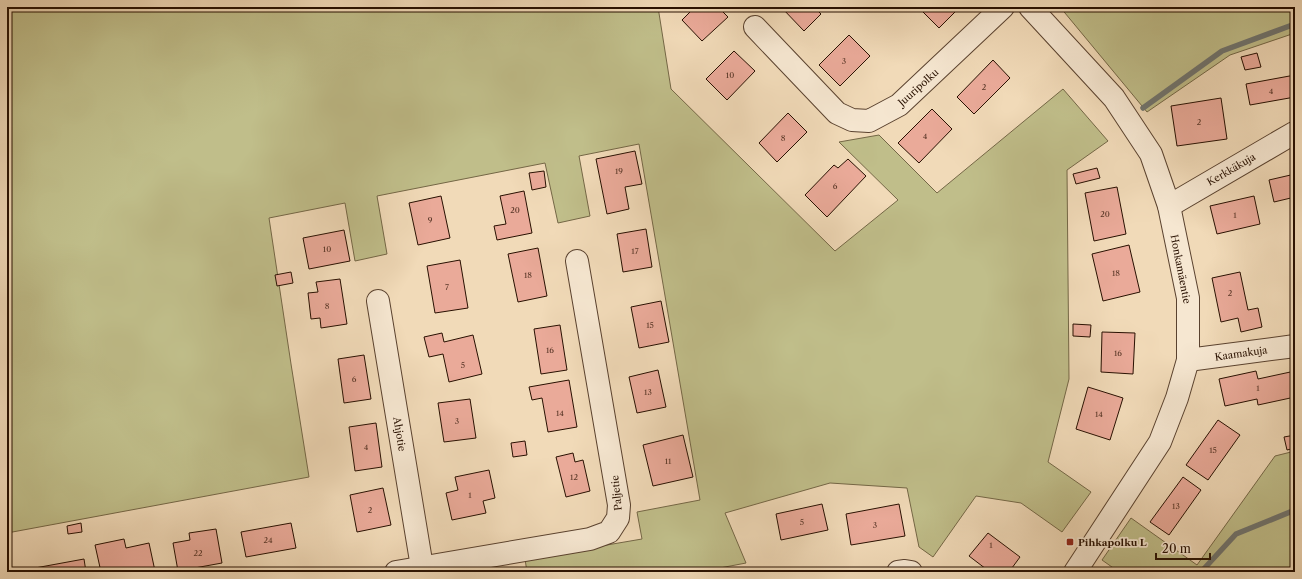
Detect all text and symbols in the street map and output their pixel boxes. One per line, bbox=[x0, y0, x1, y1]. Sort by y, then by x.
house number: 3 bbox=[842, 56, 846, 66]
street label: Juuripolku bbox=[894, 66, 941, 110]
house number: 10 bbox=[726, 70, 734, 80]
house number: 2 bbox=[982, 82, 987, 92]
house number: 4 bbox=[1269, 86, 1274, 96]
house number: 2 bbox=[1197, 117, 1202, 127]
house number: 4 bbox=[923, 131, 928, 141]
house number: 8 bbox=[781, 133, 786, 143]
street label: Kerkkäkuja bbox=[1205, 150, 1259, 189]
house number: 19 bbox=[615, 166, 623, 176]
house number: 6 bbox=[833, 181, 838, 191]
house number: 20 bbox=[510, 205, 520, 215]
house number: 20 bbox=[1100, 209, 1110, 219]
house number: 1 bbox=[1233, 210, 1237, 220]
house number: 9 bbox=[428, 215, 433, 225]
street label: Honkamäentie bbox=[1167, 233, 1194, 305]
house number: 10 bbox=[323, 244, 331, 254]
house number: 17 bbox=[631, 246, 639, 256]
house number: 18 bbox=[1112, 268, 1120, 278]
house number: 18 bbox=[524, 270, 532, 280]
house number: 7 bbox=[445, 282, 449, 292]
house number: 2 bbox=[1228, 288, 1233, 298]
house number: 8 bbox=[325, 301, 330, 311]
house number: 15 bbox=[646, 320, 654, 330]
street label: Kaamakuja bbox=[1214, 343, 1269, 364]
house number: 16 bbox=[546, 345, 554, 355]
house number: 16 bbox=[1114, 348, 1122, 358]
house number: 5 bbox=[461, 360, 465, 370]
house number: 6 bbox=[352, 374, 357, 384]
house number: 1 bbox=[1256, 383, 1260, 393]
house number: 13 bbox=[644, 387, 652, 397]
house number: 14 bbox=[556, 408, 564, 418]
house number: 14 bbox=[1095, 409, 1103, 419]
street label: Ahjotie bbox=[390, 415, 409, 453]
house number: 3 bbox=[455, 416, 459, 426]
house number: 4 bbox=[364, 442, 369, 452]
house number: 15 bbox=[1209, 445, 1217, 455]
house number: 11 bbox=[665, 456, 672, 466]
house number: 12 bbox=[570, 472, 578, 482]
street label: Paljetie bbox=[608, 474, 625, 511]
house number: 1 bbox=[468, 490, 472, 500]
house number: 13 bbox=[1172, 501, 1180, 511]
house number: 2 bbox=[368, 505, 373, 515]
house number: 5 bbox=[800, 517, 804, 527]
house number: 3 bbox=[873, 520, 877, 530]
house number: 24 bbox=[263, 535, 273, 545]
scale bar bbox=[1156, 535, 1210, 561]
place label: Pihkapolku L bbox=[1078, 536, 1147, 549]
marker: Pihkapolku L bbox=[1065, 537, 1075, 547]
house number: 1 bbox=[989, 540, 993, 550]
text: 20 m bbox=[1162, 541, 1191, 556]
house number: 22 bbox=[193, 548, 203, 558]

